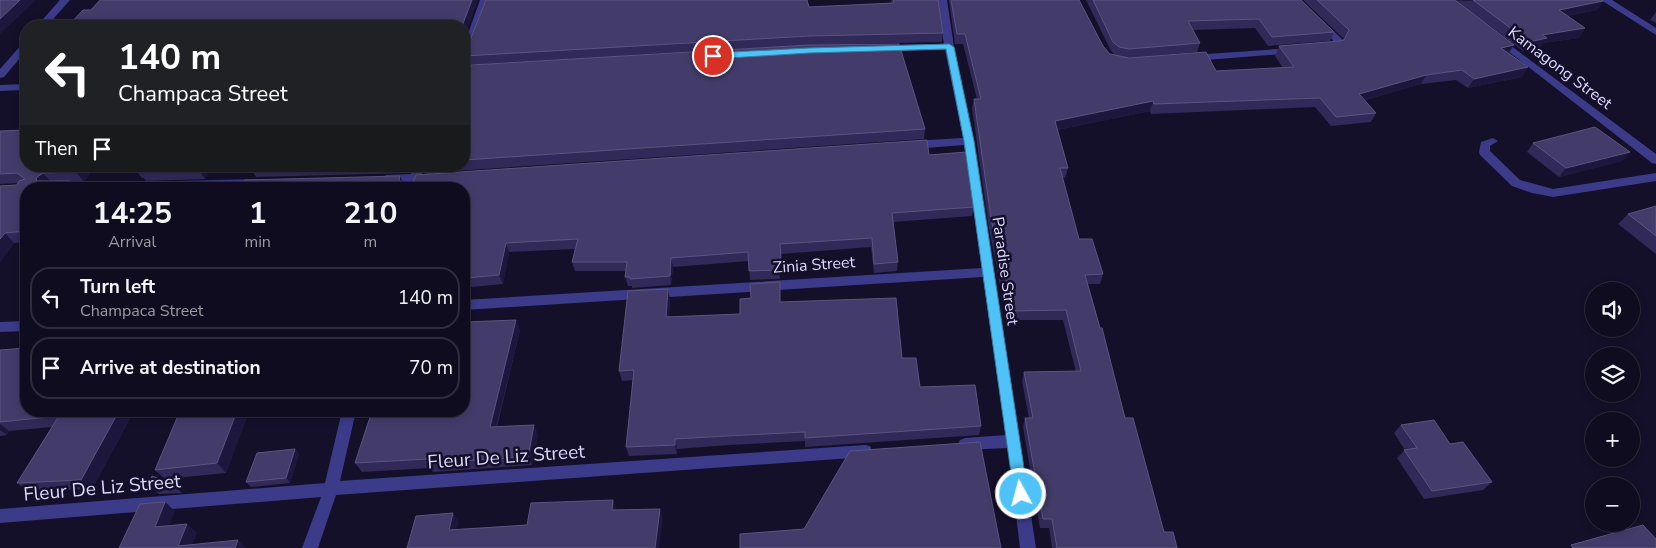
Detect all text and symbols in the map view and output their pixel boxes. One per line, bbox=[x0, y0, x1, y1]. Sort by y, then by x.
street label: Kamagong Street bbox=[1503, 22, 1617, 115]
text: 140 m bbox=[118, 34, 221, 81]
pin bbox=[692, 35, 734, 77]
icon: left bbox=[35, 40, 100, 105]
icon: arrive bbox=[699, 42, 727, 70]
text: Champaca Street bbox=[118, 79, 288, 109]
icon: arrive bbox=[88, 135, 116, 163]
text: Then bbox=[35, 136, 78, 162]
text: 14:25 bbox=[93, 193, 172, 234]
text: 1 bbox=[249, 193, 267, 234]
text: 210 bbox=[343, 193, 397, 234]
street label: Paradise Street bbox=[986, 215, 1024, 327]
text: Arrival bbox=[108, 231, 156, 253]
text: min bbox=[244, 231, 271, 253]
text: m bbox=[364, 231, 377, 253]
street label: Zinia Street bbox=[772, 251, 856, 279]
text: Turn left bbox=[80, 274, 155, 300]
map controls bbox=[1585, 282, 1640, 532]
button: sound bbox=[1585, 282, 1640, 337]
icon: left bbox=[37, 284, 65, 312]
text: 140 m bbox=[398, 285, 453, 311]
text: Champaca Street bbox=[80, 300, 203, 322]
button: layers bbox=[1585, 347, 1640, 402]
icon: arrive bbox=[37, 354, 65, 382]
text: Arrive at destination bbox=[80, 355, 261, 381]
text: 70 m bbox=[409, 355, 453, 381]
button: + bbox=[1585, 412, 1640, 467]
street label: Fleur De Liz Street bbox=[426, 439, 586, 475]
position arrow bbox=[994, 467, 1046, 519]
street label: Fleur De Liz Street bbox=[22, 468, 182, 508]
button: − bbox=[1585, 477, 1640, 532]

